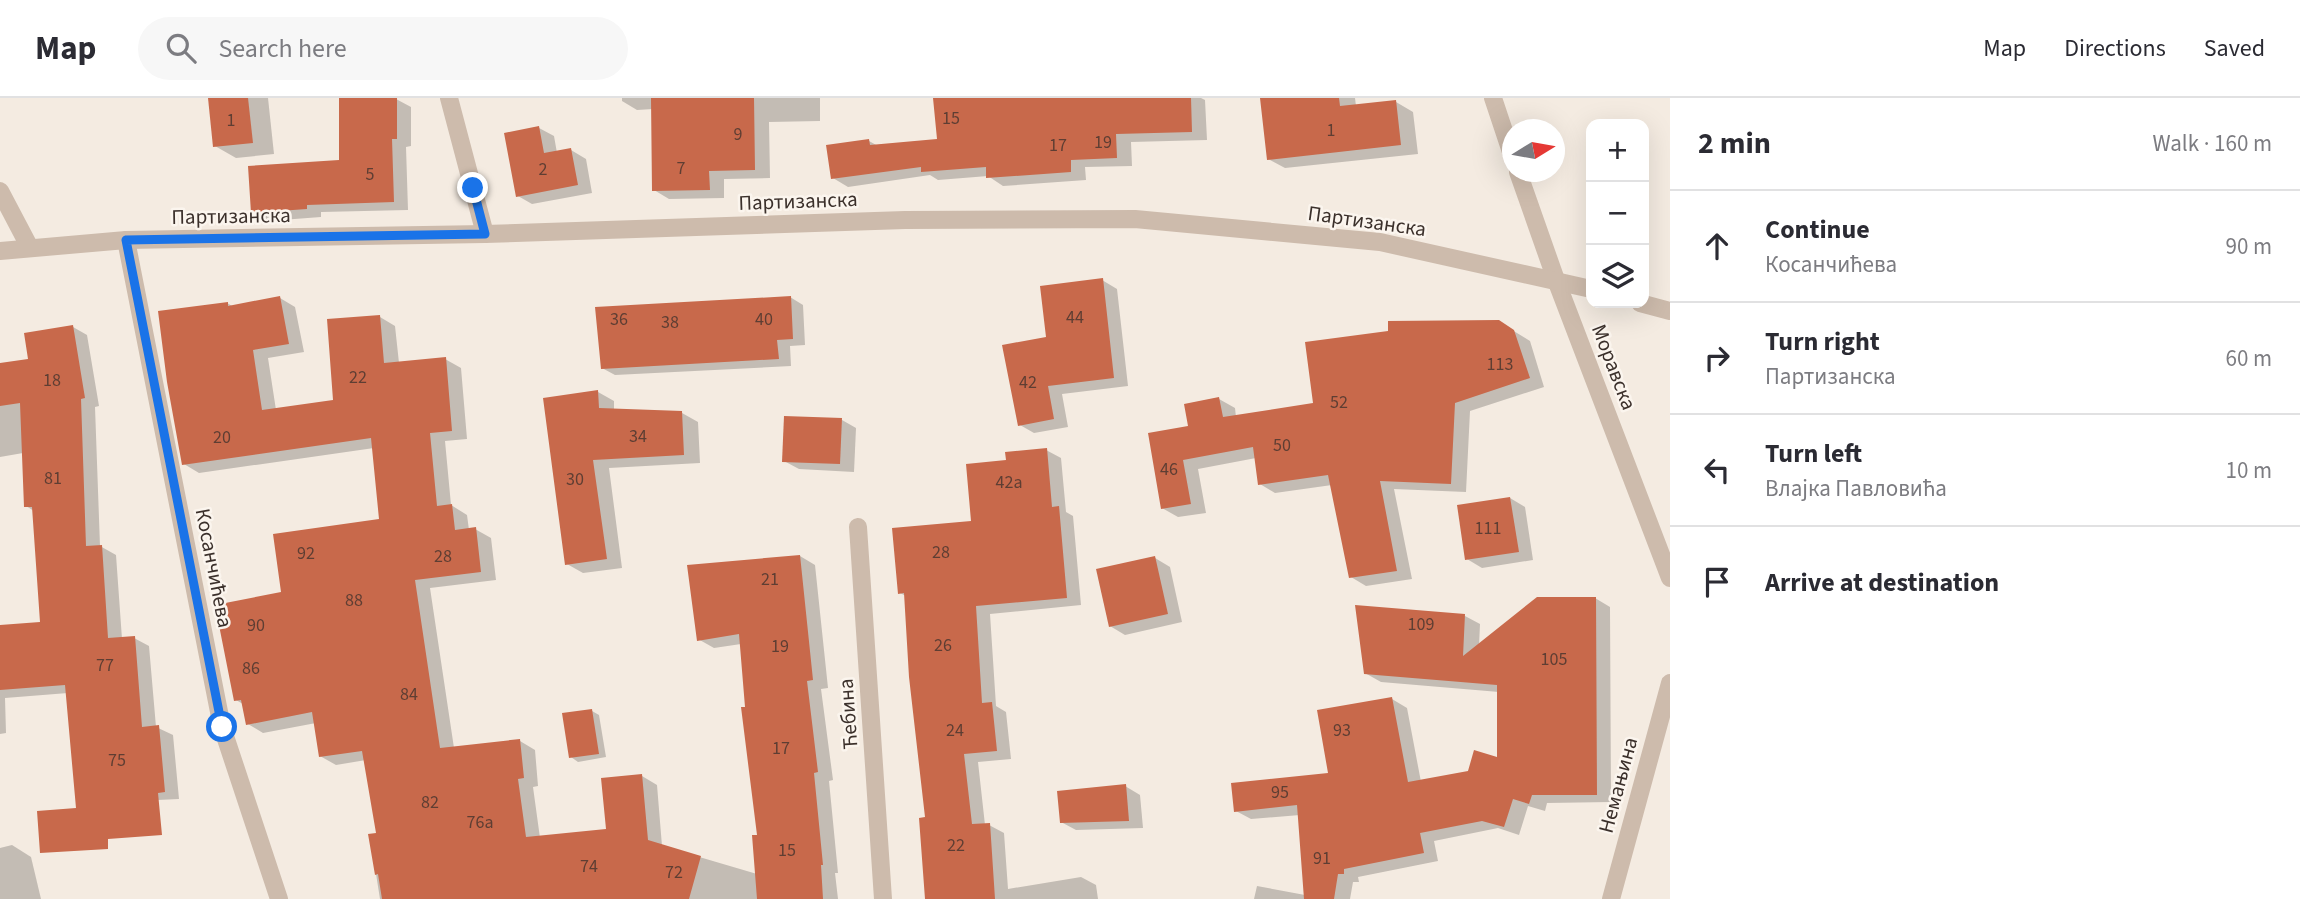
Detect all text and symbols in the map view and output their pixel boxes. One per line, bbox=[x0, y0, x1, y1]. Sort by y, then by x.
search box bbox=[138, 17, 628, 80]
text: Map bbox=[35, 25, 96, 72]
icon: search bbox=[162, 29, 200, 67]
text: Search here bbox=[218, 30, 347, 67]
text: Map bbox=[1983, 31, 2026, 66]
text: Directions bbox=[2064, 31, 2166, 66]
text: Saved bbox=[2204, 31, 2265, 66]
house number: 15 bbox=[942, 106, 960, 131]
house number: 1 bbox=[227, 108, 235, 133]
house number: 1 bbox=[1327, 118, 1335, 143]
north arrow bbox=[1502, 119, 1565, 182]
map controls bbox=[1586, 119, 1649, 308]
button: + bbox=[1586, 119, 1649, 182]
house number: 9 bbox=[734, 122, 743, 147]
text: 2 min bbox=[1698, 122, 1771, 165]
text: Walk · 160 m bbox=[2153, 127, 2272, 160]
house number: 19 bbox=[1094, 130, 1112, 155]
house number: 17 bbox=[1049, 133, 1067, 158]
house number: 7 bbox=[677, 156, 686, 181]
house number: 2 bbox=[539, 157, 548, 182]
house number: 5 bbox=[366, 162, 375, 187]
route end bbox=[457, 172, 488, 203]
button: − bbox=[1586, 182, 1649, 245]
street label: Партизанска bbox=[738, 184, 858, 218]
street label: Партизанска bbox=[1306, 198, 1428, 244]
street label: Партизанска bbox=[171, 200, 291, 232]
text: Continue bbox=[1765, 211, 1870, 248]
icon: ahead bbox=[1698, 227, 1736, 265]
text: 90 m bbox=[2225, 230, 2272, 263]
button: layers bbox=[1586, 245, 1649, 308]
text: Косанчићева bbox=[1765, 248, 1897, 281]
house number: 44 bbox=[1066, 305, 1084, 330]
house number: 36 bbox=[610, 307, 628, 332]
house number: 40 bbox=[755, 307, 773, 332]
house number: 38 bbox=[661, 310, 679, 335]
street label: Моравска bbox=[1584, 320, 1644, 414]
text: Turn right bbox=[1765, 323, 1880, 360]
icon: right bbox=[1698, 339, 1736, 377]
text: 60 m bbox=[2225, 342, 2272, 375]
house number: 113 bbox=[1487, 352, 1513, 377]
text: Партизанска bbox=[1765, 360, 1896, 393]
house number: 22 bbox=[349, 365, 367, 390]
house number: 18 bbox=[43, 368, 61, 393]
house number: 42 bbox=[1019, 370, 1037, 395]
house number: 52 bbox=[1330, 390, 1348, 415]
house number: 34 bbox=[629, 424, 647, 449]
house number: 20 bbox=[213, 425, 231, 450]
house number: 50 bbox=[1273, 433, 1291, 458]
text: Turn left bbox=[1765, 435, 1862, 472]
icon: left bbox=[1698, 451, 1736, 489]
text: 10 m bbox=[2225, 454, 2272, 487]
house number: 46 bbox=[1160, 457, 1178, 482]
house number: 81 bbox=[44, 466, 62, 491]
house number: 30 bbox=[566, 467, 584, 492]
house number: 42a bbox=[996, 470, 1022, 495]
text: Влајка Павловића bbox=[1765, 472, 1947, 505]
street label: Косанчићева bbox=[188, 506, 240, 630]
house number: 111 bbox=[1475, 516, 1501, 541]
house number: 28 bbox=[932, 540, 950, 565]
house number: 92 bbox=[297, 541, 315, 566]
house number: 28 bbox=[434, 544, 452, 569]
icon: arrive bbox=[1698, 563, 1736, 601]
text: Arrive at destination bbox=[1765, 564, 1999, 601]
house number: 21 bbox=[761, 567, 779, 592]
house number: 88 bbox=[345, 588, 363, 613]
house number: 109 bbox=[1408, 612, 1434, 637]
house number: 90 bbox=[247, 613, 265, 638]
house number: 26 bbox=[934, 633, 952, 658]
house number: 19 bbox=[771, 634, 789, 659]
house number: 105 bbox=[1541, 647, 1567, 672]
house number: 77 bbox=[96, 653, 114, 678]
house number: 86 bbox=[242, 656, 260, 681]
street label: Ћебина bbox=[831, 678, 865, 750]
house number: 84 bbox=[400, 682, 418, 707]
route start bbox=[206, 711, 237, 742]
house number: 24 bbox=[946, 718, 964, 743]
house number: 93 bbox=[1333, 718, 1351, 743]
street label: Немањина bbox=[1591, 734, 1645, 836]
house number: 17 bbox=[772, 736, 790, 761]
house number: 75 bbox=[108, 748, 126, 773]
house number: 95 bbox=[1271, 780, 1289, 805]
house number: 82 bbox=[421, 790, 439, 815]
house number: 76a bbox=[467, 810, 493, 835]
house number: 22 bbox=[947, 833, 965, 858]
house number: 15 bbox=[778, 838, 796, 863]
house number: 91 bbox=[1313, 846, 1331, 871]
house number: 74 bbox=[580, 854, 598, 879]
house number: 72 bbox=[665, 860, 683, 885]

